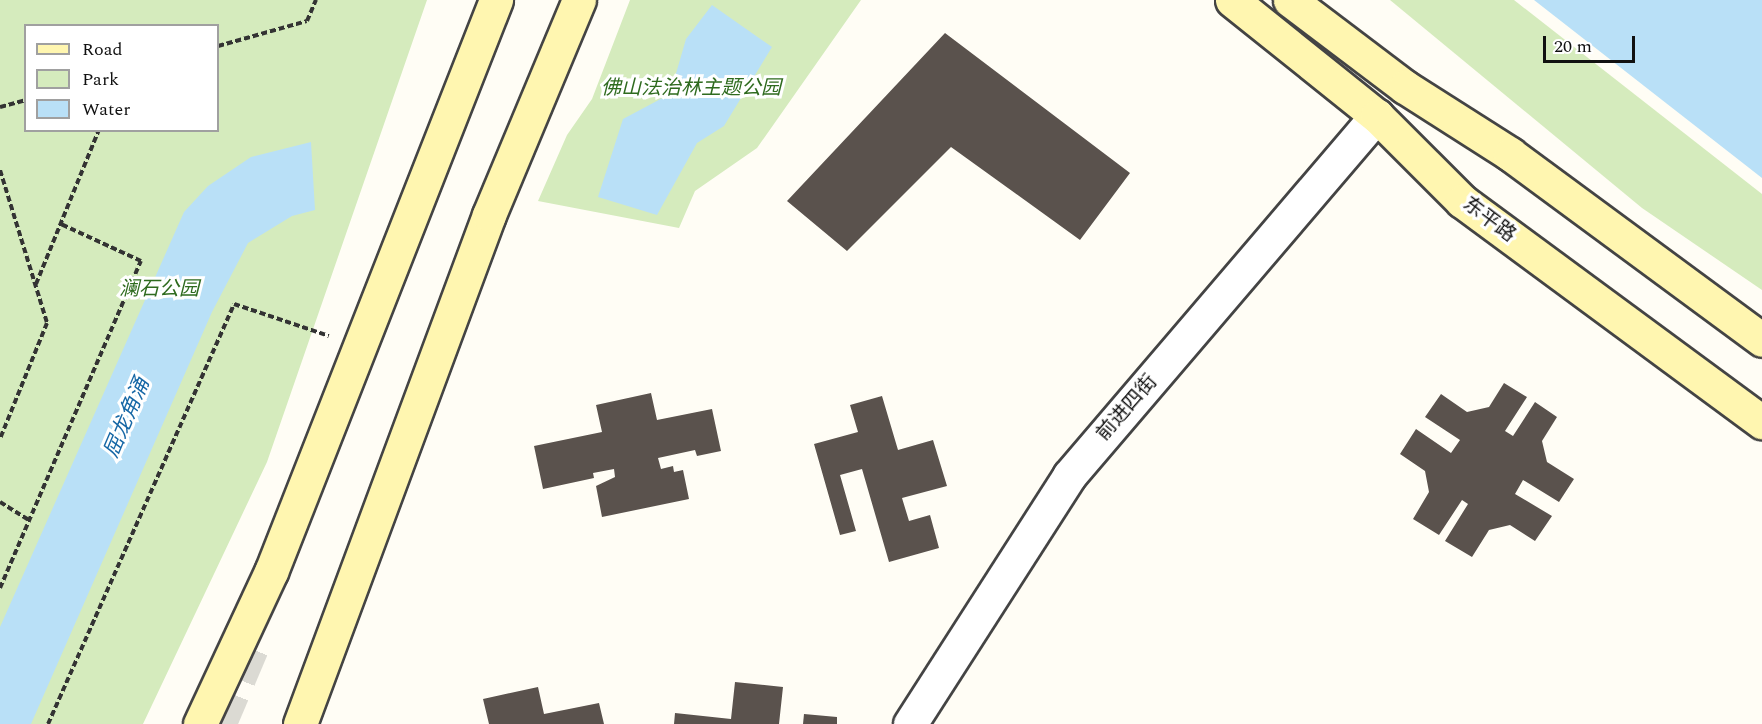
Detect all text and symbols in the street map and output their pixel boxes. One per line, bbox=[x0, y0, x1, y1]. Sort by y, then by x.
legend bbox=[24, 24, 219, 132]
scale bar bbox=[1546, 24, 1638, 62]
text: 20 m bbox=[1554, 33, 1592, 60]
text: Road bbox=[82, 36, 123, 63]
text: Park bbox=[82, 66, 119, 93]
park label: 佛山法治林主题公园 bbox=[601, 76, 781, 100]
text: Water bbox=[82, 96, 130, 123]
street label: 东平路 bbox=[1458, 192, 1520, 248]
park label: 澜石公园 bbox=[119, 277, 199, 301]
street label: 前进四街 bbox=[1092, 370, 1162, 446]
water label: 屈龙角涌 bbox=[99, 374, 155, 462]

